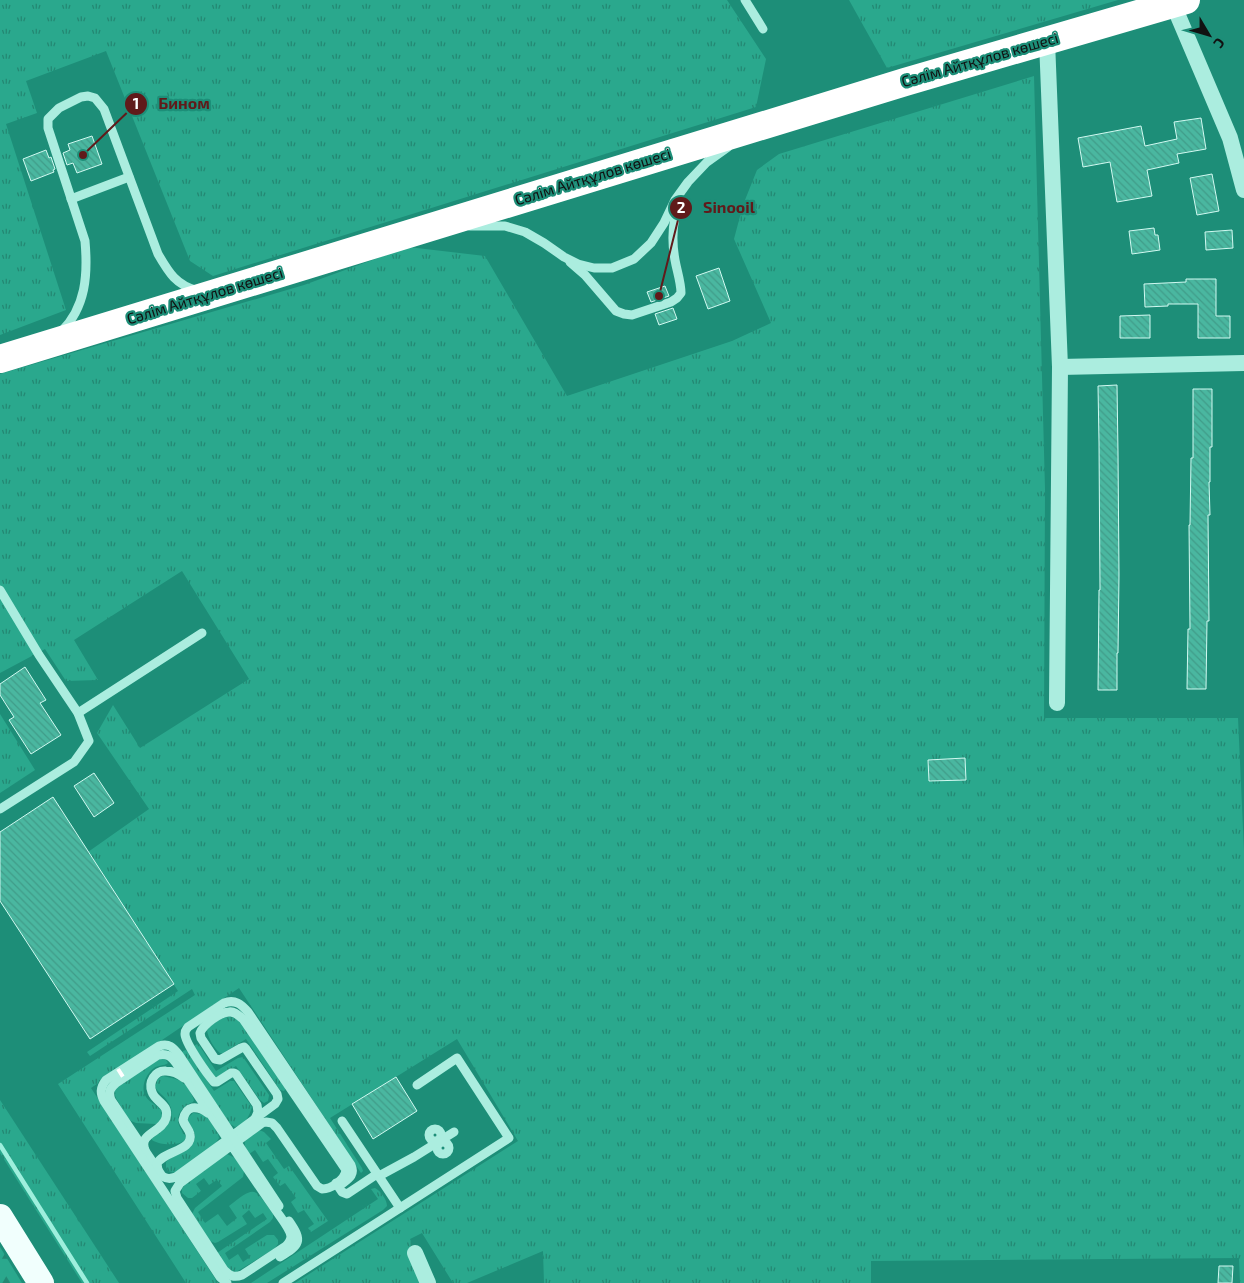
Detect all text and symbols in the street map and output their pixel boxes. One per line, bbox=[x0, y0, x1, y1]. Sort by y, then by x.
north arrow bbox=[1184, 10, 1234, 60]
street label: Сәлім Айтқұлов көшесі bbox=[899, 28, 1060, 90]
text: С bbox=[1210, 35, 1229, 52]
callout: Бином bbox=[123, 88, 220, 119]
text: Бином bbox=[158, 93, 210, 112]
text: 1 bbox=[133, 94, 139, 112]
street label: Сәлім Айтқұлов көшесі bbox=[512, 144, 673, 208]
callout: Sinooil bbox=[668, 192, 765, 223]
text: Sinooil bbox=[703, 197, 756, 216]
text: 2 bbox=[677, 198, 686, 216]
street label: Сәлім Айтқұлов көшесі bbox=[124, 263, 285, 327]

